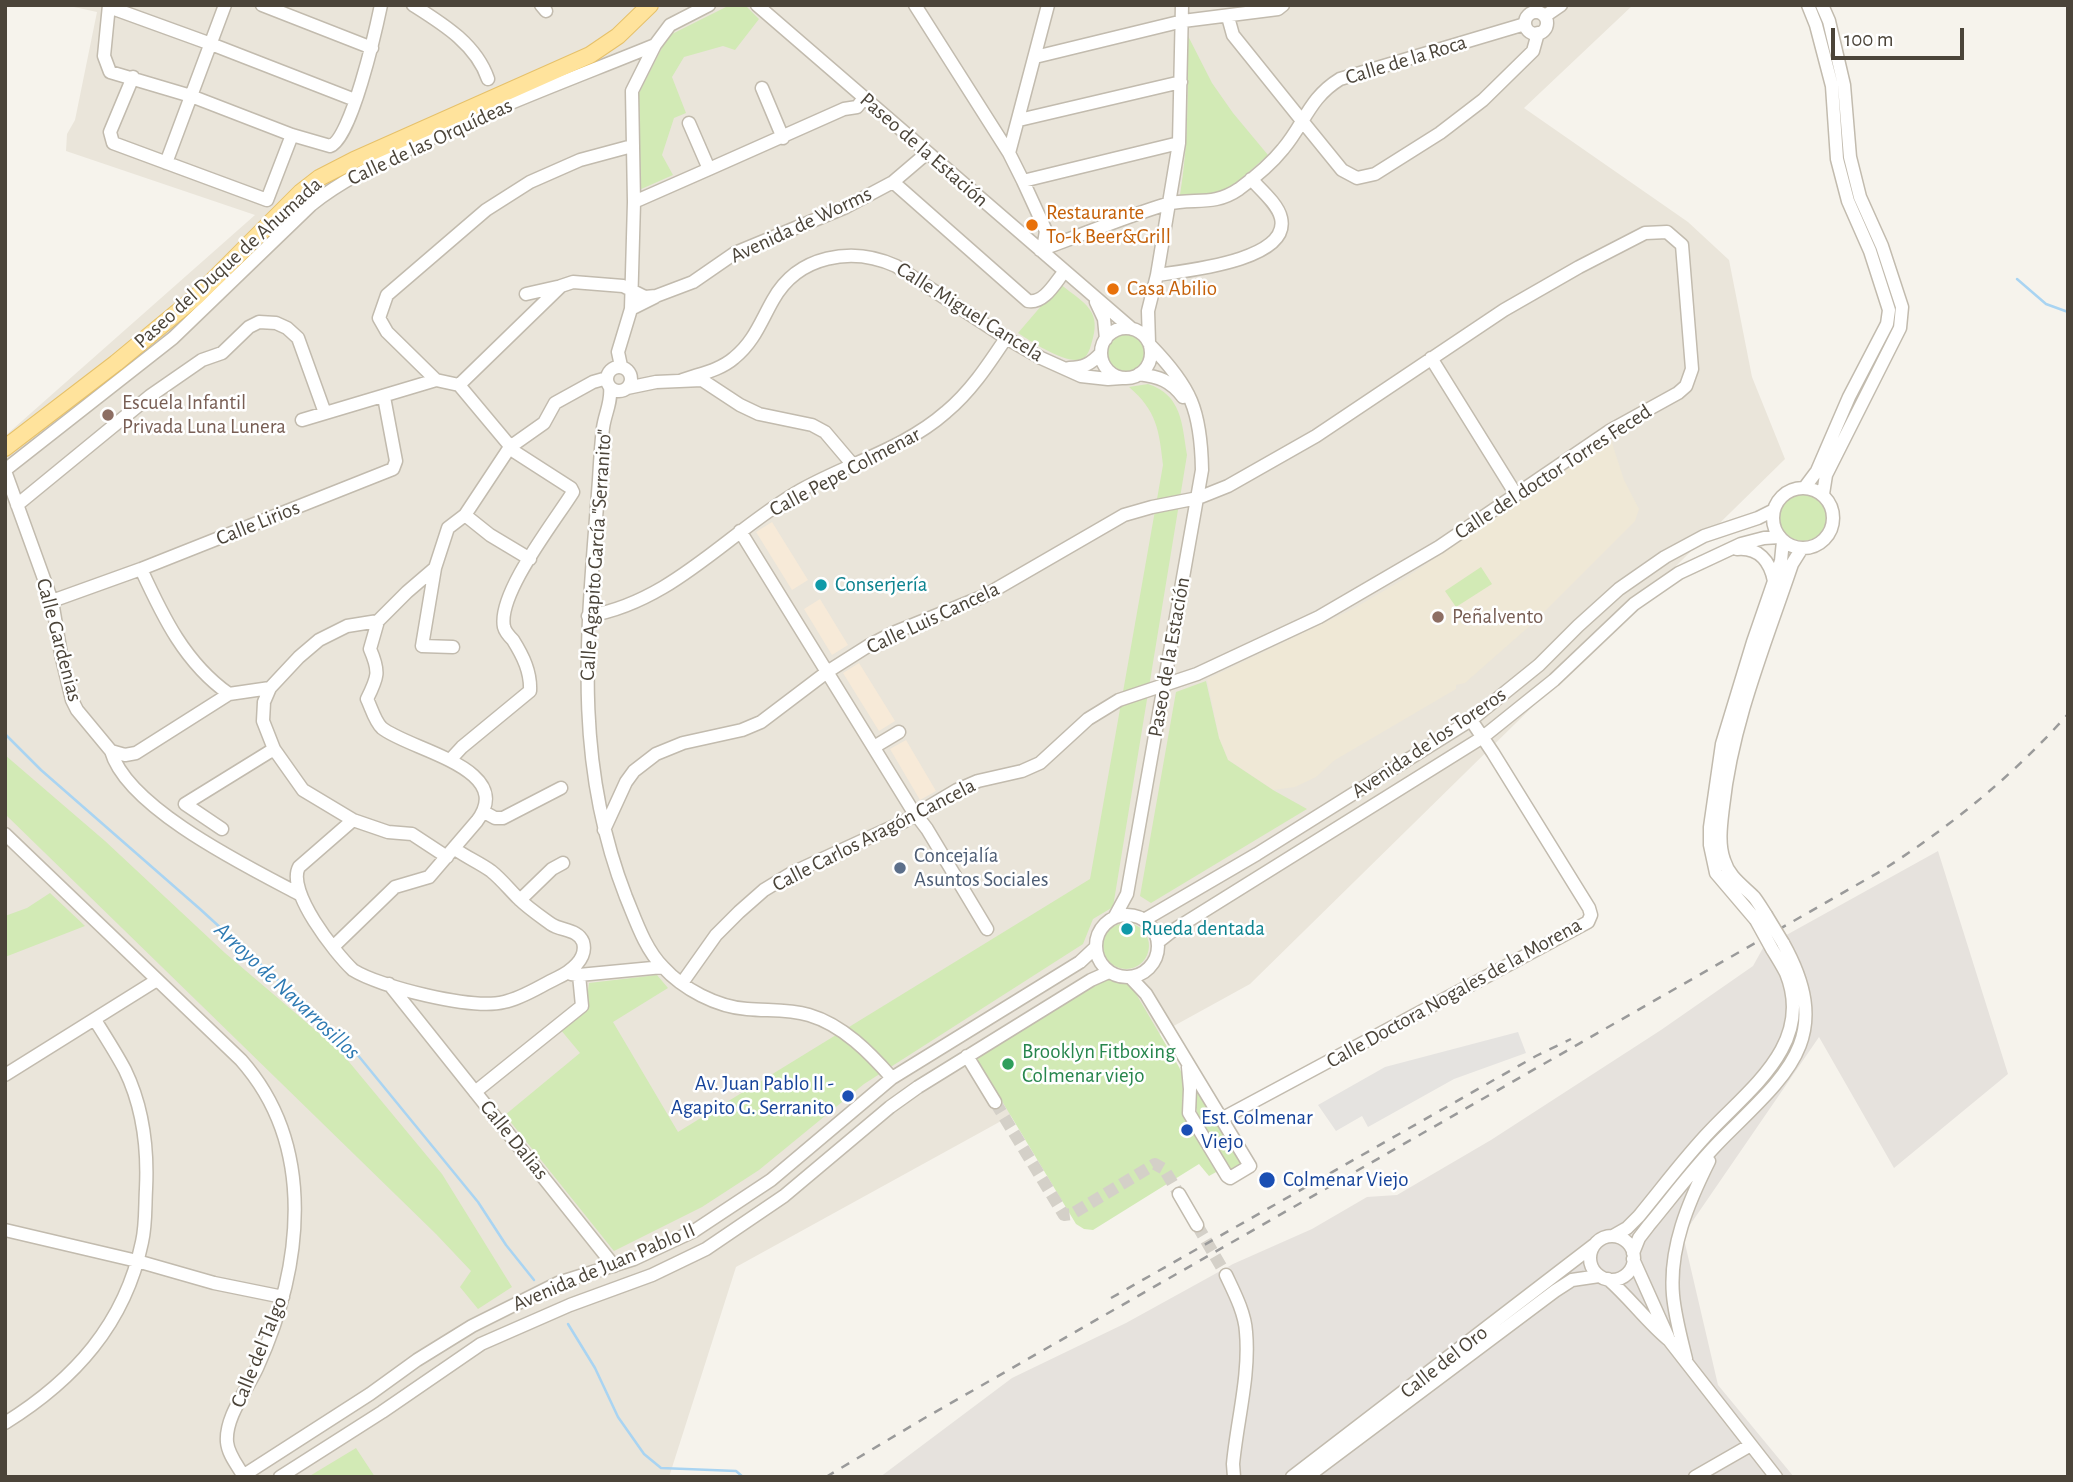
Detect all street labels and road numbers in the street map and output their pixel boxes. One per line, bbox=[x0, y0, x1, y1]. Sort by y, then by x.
street label: Calle de la Roca bbox=[1342, 30, 1470, 90]
street label: Paseo de la Estación bbox=[855, 87, 993, 213]
street label: Calle de las Orquídeas bbox=[344, 93, 516, 191]
street label: Paseo del Duque de Ahumada bbox=[129, 172, 327, 354]
street label: Avenida de Worms bbox=[726, 181, 876, 269]
street label: Calle Miguel Cancela bbox=[892, 257, 1048, 367]
street label: Calle del doctor Torres Feced bbox=[1450, 399, 1656, 545]
street label: Calle Pepe Colmenar bbox=[765, 422, 925, 522]
street label: Calle Agapito García "Serranito" bbox=[575, 428, 617, 682]
street label: Calle Lirios bbox=[213, 495, 303, 551]
street label: Paseo de la Estación bbox=[1143, 575, 1195, 739]
street label: Calle Gardenias bbox=[30, 576, 88, 704]
street label: Calle Luis Cancela bbox=[863, 576, 1003, 660]
street label: Avenida de los Toreros bbox=[1347, 682, 1511, 804]
street label: Calle Carlos Aragón Cancela bbox=[768, 773, 980, 897]
street label: Calle Doctora Nogales de la Morena bbox=[1322, 912, 1586, 1074]
street label: Calle Dalias bbox=[474, 1095, 554, 1185]
street label: Avenida de Juan Pablo II bbox=[509, 1217, 699, 1317]
street label: Calle del Talgo bbox=[225, 1293, 293, 1411]
street label: Calle del Oro bbox=[1395, 1320, 1493, 1404]

